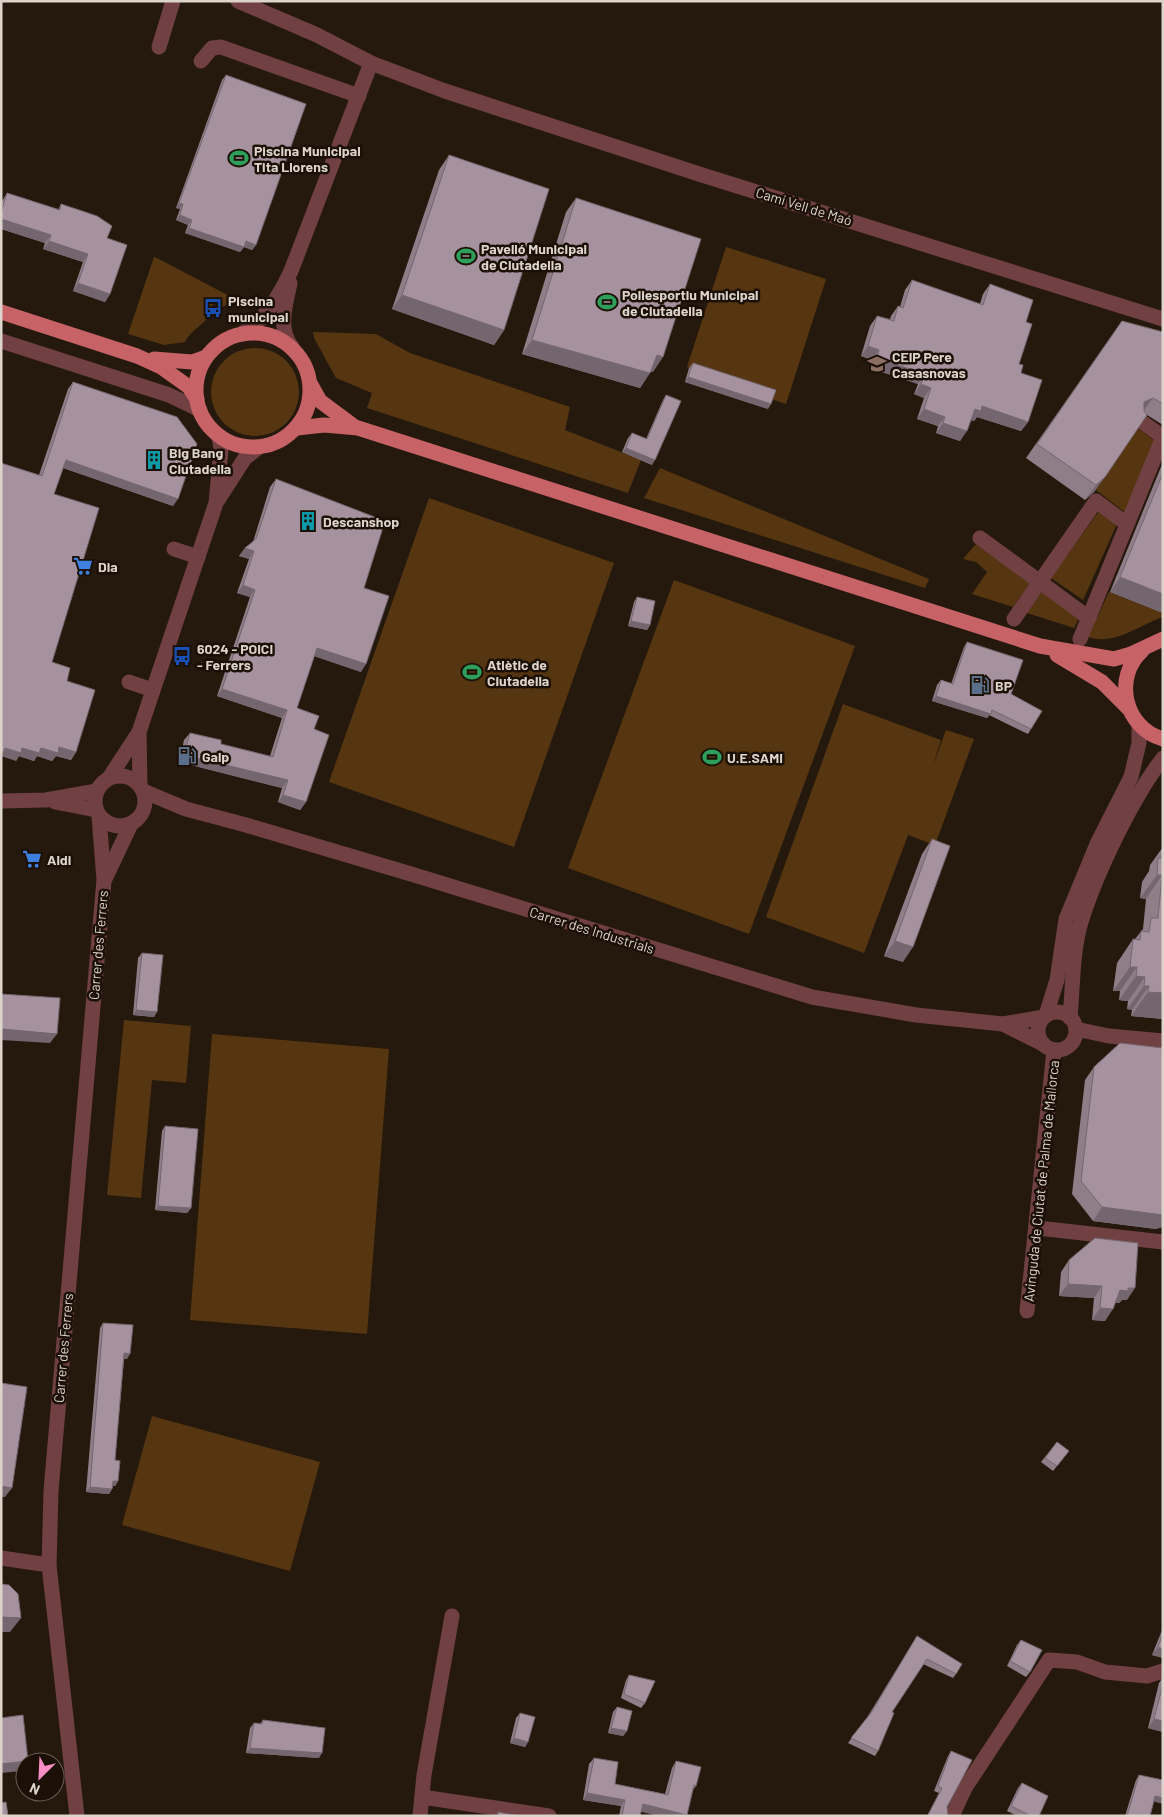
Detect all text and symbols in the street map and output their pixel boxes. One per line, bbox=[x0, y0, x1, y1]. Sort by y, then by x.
place label: Piscina Municipal Tita Llorens bbox=[254, 142, 361, 175]
sports icon: Piscina Municipal Tita Llorens bbox=[228, 147, 250, 169]
street label: Camí Vell de Maó bbox=[754, 183, 854, 229]
place label: Pavelló Municipal de Ciutadella bbox=[481, 240, 587, 273]
sports icon: Pavelló Municipal de Ciutadella bbox=[455, 245, 477, 267]
place label: Poliesportiu Municipal de Ciutadella bbox=[622, 286, 759, 319]
sports icon: Poliesportiu Municipal de Ciutadella bbox=[596, 291, 618, 313]
place label: Piscina municipal bbox=[228, 292, 288, 325]
bus stop icon: Piscina municipal bbox=[202, 297, 224, 319]
place label: CEIP Pere Casasnovas bbox=[892, 348, 966, 381]
school or university icon: CEIP Pere Casasnovas bbox=[866, 353, 888, 375]
place label: Big Bang Ciutadella bbox=[169, 444, 231, 477]
building icon: Big Bang Ciutadella bbox=[143, 449, 165, 471]
building icon: Descanshop bbox=[297, 510, 319, 532]
place label: Descanshop bbox=[323, 513, 399, 530]
supermarket icon: Dia bbox=[72, 555, 94, 577]
place label: Dia bbox=[98, 558, 118, 575]
place label: 6024 - POICI - Ferrers bbox=[197, 640, 273, 673]
bus stop icon: 6024 - POICI - Ferrers bbox=[171, 645, 193, 667]
place label: Atlètic de Ciutadella bbox=[487, 656, 549, 689]
sports icon: Atlètic de Ciutadella bbox=[461, 661, 483, 683]
fuel station icon: BP bbox=[969, 674, 991, 696]
place label: BP bbox=[995, 677, 1012, 694]
fuel station icon: Galp bbox=[176, 745, 198, 767]
sports icon: U.E.SAMI bbox=[701, 746, 723, 768]
place label: Galp bbox=[202, 748, 229, 765]
place label: U.E.SAMI bbox=[727, 749, 783, 766]
supermarket icon: Aldi bbox=[21, 848, 43, 870]
place label: Aldi bbox=[47, 851, 71, 868]
street label: Carrer des Ferrers bbox=[85, 889, 111, 1000]
street label: Carrer des Industrials bbox=[528, 903, 657, 957]
street label: Avinguda de Ciutat de Palma de Mallorca bbox=[1020, 1059, 1062, 1303]
street label: Carrer des Ferrers bbox=[50, 1292, 76, 1403]
north arrow bbox=[15, 1752, 65, 1802]
text: N bbox=[27, 1780, 42, 1799]

